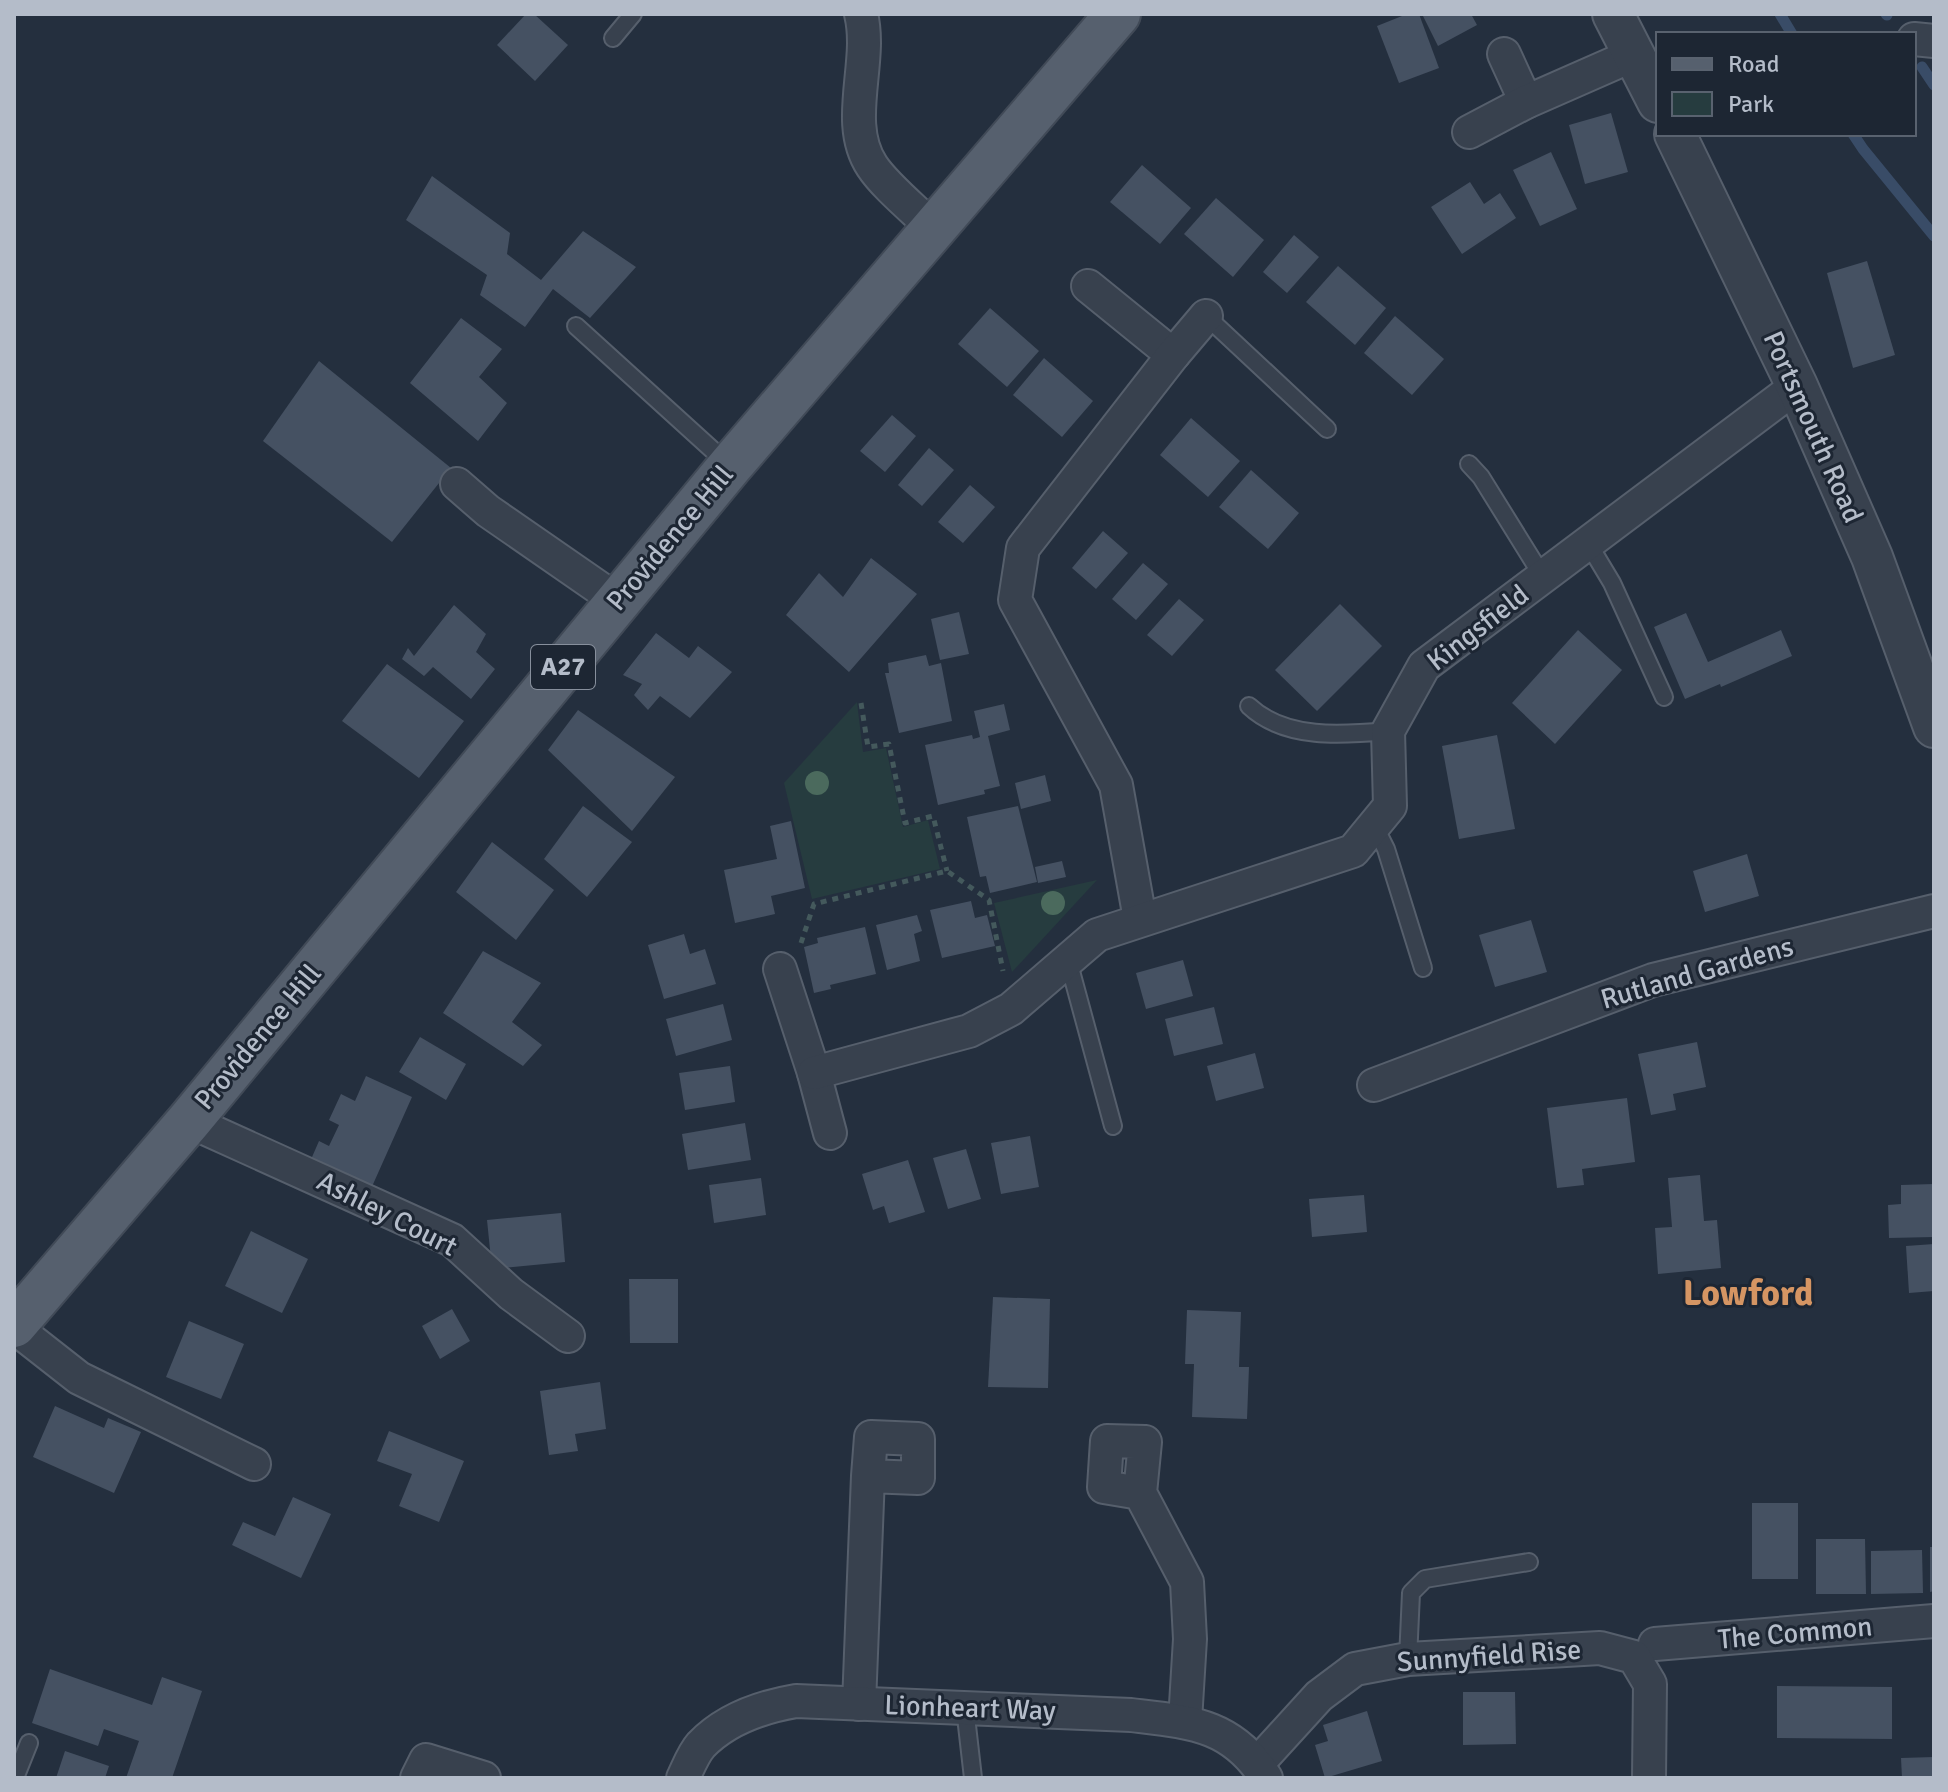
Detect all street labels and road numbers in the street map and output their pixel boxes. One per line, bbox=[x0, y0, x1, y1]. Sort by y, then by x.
street label: Portsmouth Road bbox=[1756, 326, 1870, 528]
street label: Providence Hill bbox=[599, 458, 741, 618]
street label: Kingsfield bbox=[1420, 578, 1536, 678]
road number: A27 bbox=[531, 645, 595, 689]
street label: Rutland Gardens bbox=[1597, 929, 1797, 1017]
street label: Providence Hill bbox=[187, 957, 329, 1117]
street label: Ashley Court bbox=[311, 1164, 463, 1264]
street label: The Common bbox=[1716, 1609, 1874, 1657]
street label: Sunnyfield Rise bbox=[1396, 1633, 1582, 1679]
street label: Lionheart Way bbox=[884, 1688, 1056, 1728]

